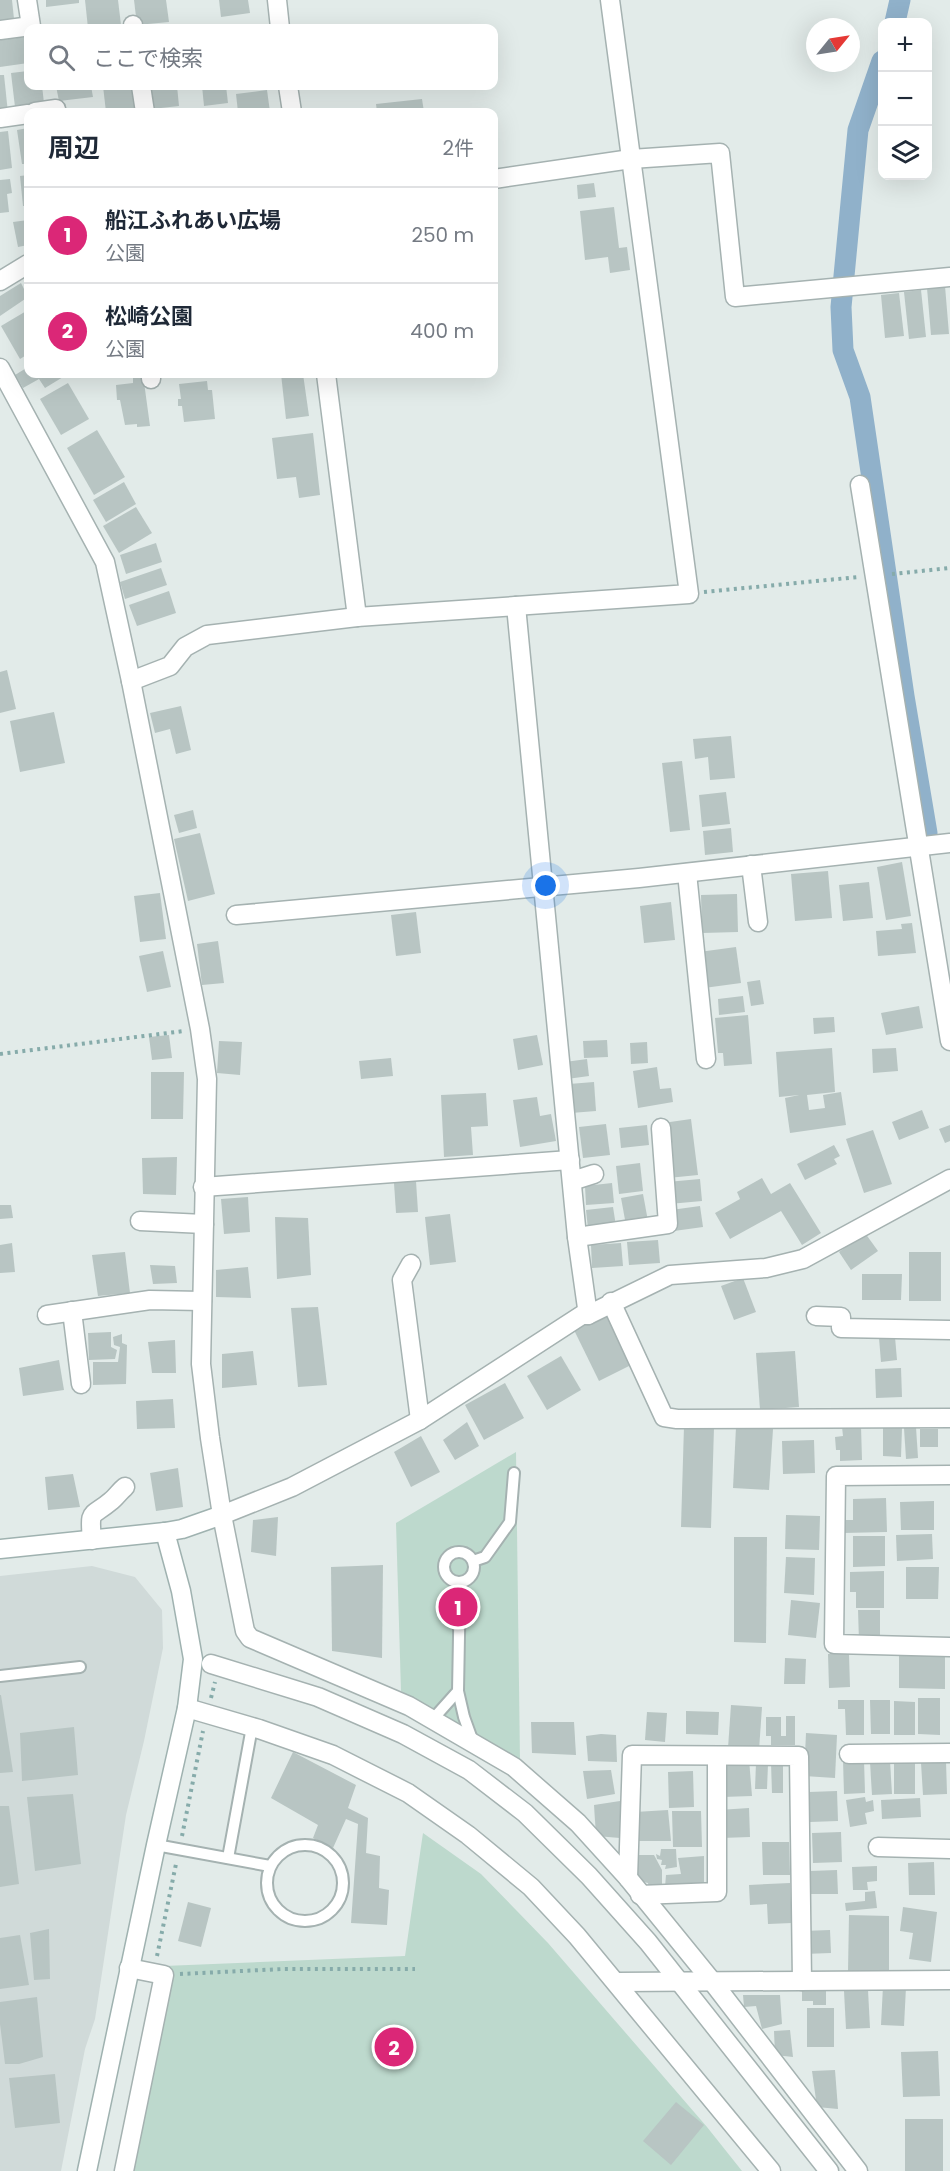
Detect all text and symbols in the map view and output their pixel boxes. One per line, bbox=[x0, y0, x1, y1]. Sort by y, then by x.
north arrow bbox=[806, 18, 860, 72]
map controls bbox=[878, 18, 932, 180]
button: + bbox=[878, 18, 932, 72]
search box bbox=[24, 24, 498, 90]
icon: search bbox=[45, 41, 78, 74]
text: ここで検索 bbox=[93, 43, 203, 74]
button: − bbox=[878, 72, 932, 126]
button: layers bbox=[878, 126, 932, 180]
text: 周辺 bbox=[48, 130, 100, 166]
text: 2件 bbox=[443, 134, 474, 162]
text: 船江ふれあい広場 bbox=[105, 205, 281, 236]
text: 1 bbox=[64, 221, 71, 249]
text: 250 m bbox=[411, 221, 474, 249]
text: 公園 bbox=[105, 239, 145, 267]
text: 松崎公園 bbox=[105, 301, 193, 332]
text: 2 bbox=[62, 317, 73, 345]
text: 400 m bbox=[410, 317, 474, 345]
text: 公園 bbox=[105, 335, 145, 363]
your location bbox=[531, 871, 560, 900]
pin: 1 bbox=[438, 1584, 478, 1630]
pin: 2 bbox=[374, 2024, 414, 2070]

